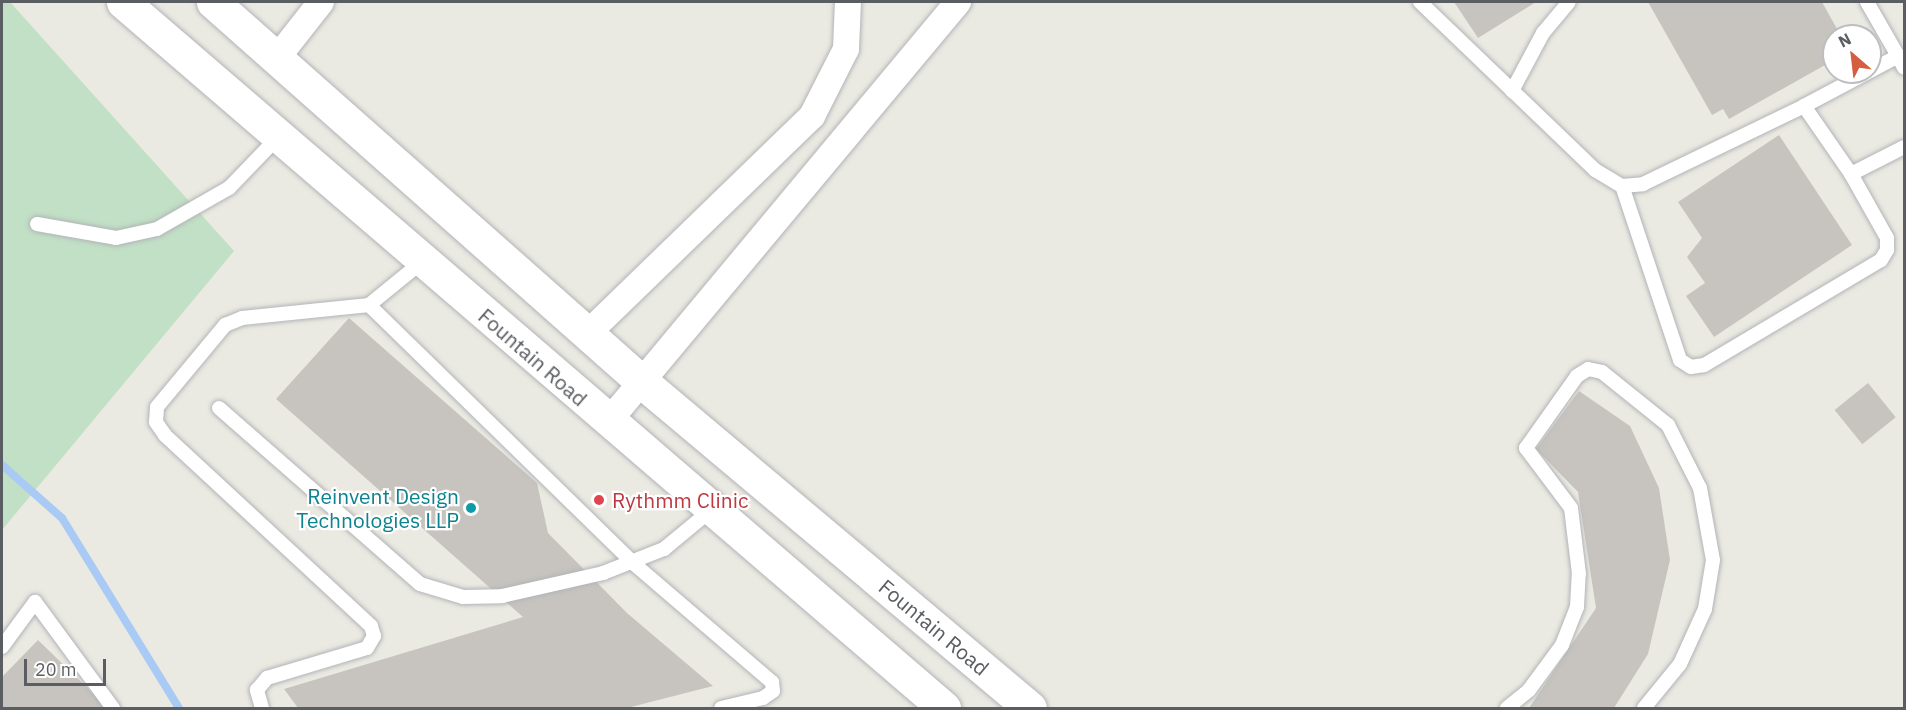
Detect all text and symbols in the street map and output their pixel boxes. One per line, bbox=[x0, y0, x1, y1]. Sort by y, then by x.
north arrow bbox=[1822, 24, 1882, 84]
text: N bbox=[1835, 28, 1854, 51]
street label: Fountain Road bbox=[473, 303, 593, 411]
place label: Reinvent Design Technologies LLP bbox=[296, 483, 459, 533]
place label: Rythmm Clinic bbox=[612, 487, 748, 513]
marker: Rythmm Clinic bbox=[590, 491, 608, 509]
marker: Reinvent Design Technologies LLP bbox=[464, 501, 478, 515]
street label: Fountain Road bbox=[874, 574, 994, 680]
scale bar bbox=[27, 647, 110, 685]
text: 20 m bbox=[35, 658, 77, 681]

